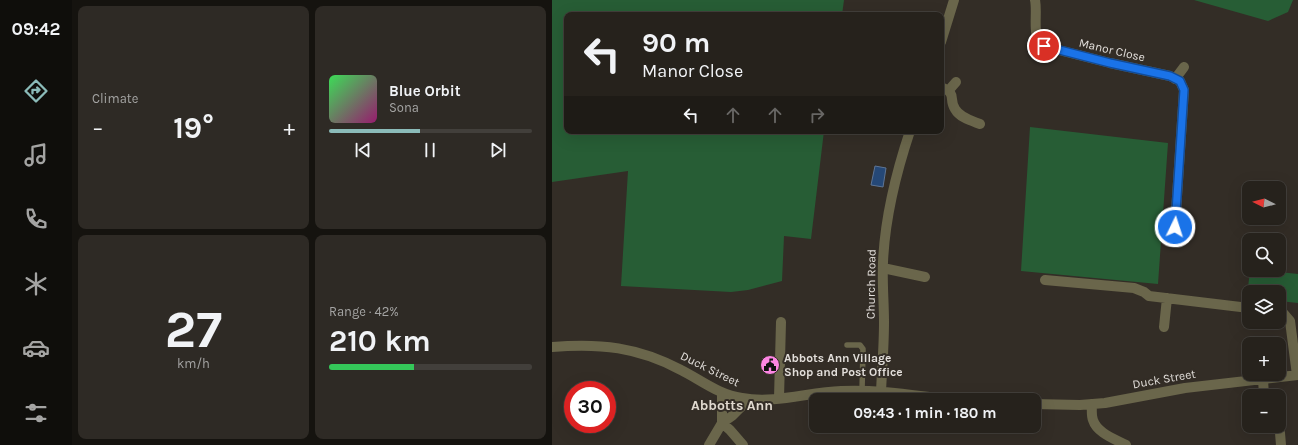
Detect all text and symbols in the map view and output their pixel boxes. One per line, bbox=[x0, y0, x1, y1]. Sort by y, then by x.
text: 09:42 bbox=[12, 18, 60, 40]
text: 90 m bbox=[642, 26, 710, 59]
icon: left bbox=[576, 28, 628, 80]
pin bbox=[1027, 29, 1061, 63]
icon: arrive bbox=[1033, 35, 1055, 57]
street label: Manor Close bbox=[1078, 36, 1146, 64]
text: Manor Close bbox=[642, 60, 743, 82]
icon: directions bbox=[22, 77, 50, 105]
text: Blue Orbit bbox=[389, 82, 461, 100]
text: Climate bbox=[92, 91, 138, 106]
text: Sona bbox=[389, 100, 419, 115]
icon: left bbox=[680, 104, 702, 126]
icon: ahead bbox=[722, 104, 744, 126]
icon: ahead bbox=[764, 104, 786, 126]
icon: right bbox=[806, 104, 828, 126]
text: 19° bbox=[173, 110, 214, 146]
text: − bbox=[92, 115, 104, 141]
text: + bbox=[283, 115, 295, 141]
icon: previous bbox=[352, 139, 374, 161]
icon: pause bbox=[419, 139, 441, 161]
icon: next bbox=[487, 139, 509, 161]
icon: music bbox=[22, 141, 50, 169]
north arrow bbox=[1242, 181, 1286, 225]
map controls bbox=[1242, 181, 1286, 433]
icon: phone bbox=[22, 205, 50, 233]
position arrow bbox=[1154, 206, 1196, 248]
button: search bbox=[1242, 233, 1286, 277]
street label: Church Road bbox=[863, 249, 879, 319]
icon: climate bbox=[22, 270, 50, 298]
button: layers bbox=[1242, 285, 1286, 329]
text: 27 bbox=[165, 299, 222, 360]
text: Range · 42% bbox=[329, 304, 399, 319]
text: 210 km bbox=[329, 323, 431, 359]
icon: car bbox=[22, 334, 50, 362]
button: + bbox=[1242, 337, 1286, 381]
street label: Duck Street bbox=[678, 349, 742, 390]
place label: Abbots Ann Village Shop and Post Office bbox=[784, 351, 903, 379]
public building icon: Abbots Ann Village Shop and Post Office bbox=[759, 354, 781, 376]
text: km/h bbox=[177, 356, 210, 371]
street label: Duck Street bbox=[1131, 366, 1197, 391]
speed limit sign: 30 bbox=[564, 381, 616, 433]
button: − bbox=[1242, 389, 1286, 433]
district label: Abbotts Ann bbox=[691, 397, 773, 414]
icon: filters bbox=[22, 399, 50, 427]
text: 09:43 · 1 min · 180 m bbox=[854, 404, 996, 422]

